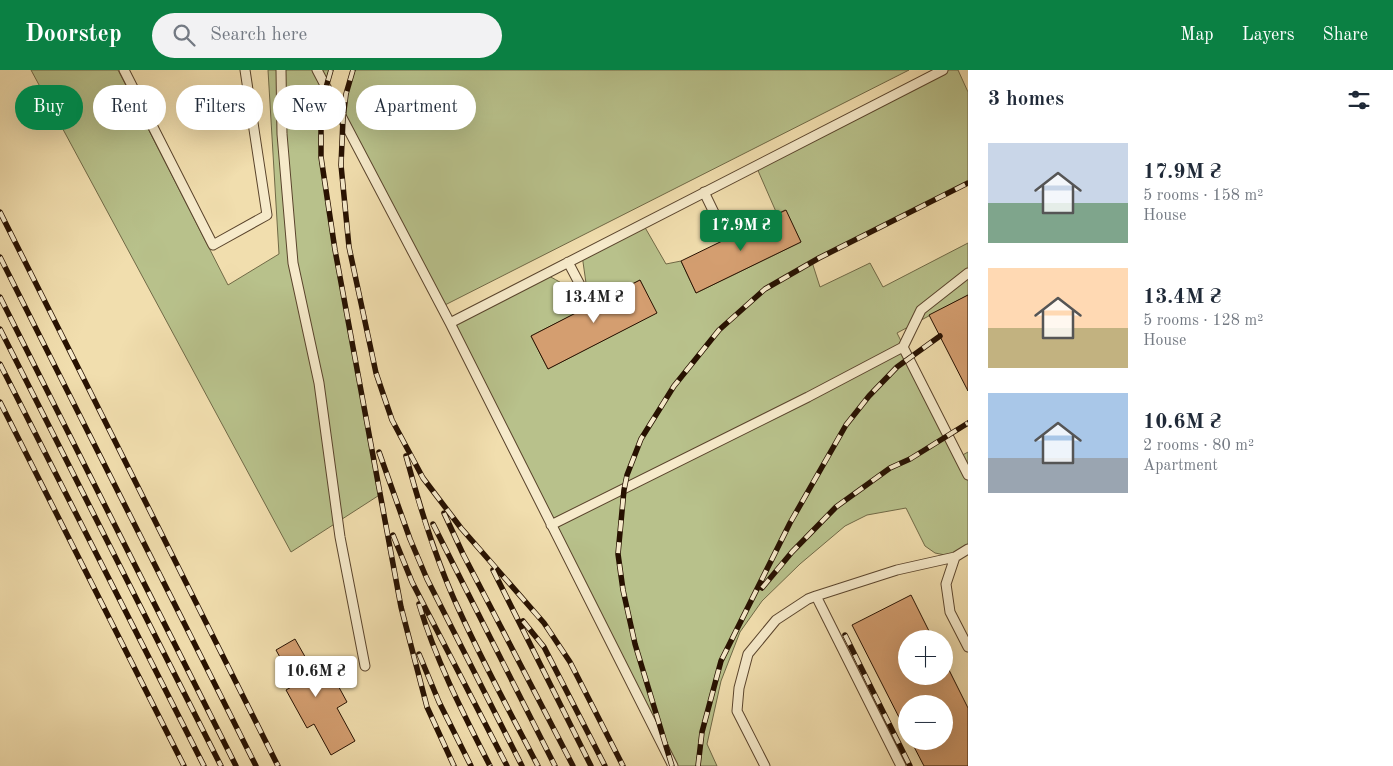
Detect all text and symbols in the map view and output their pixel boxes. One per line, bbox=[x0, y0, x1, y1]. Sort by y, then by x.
search box bbox=[152, 13, 502, 58]
icon: search bbox=[170, 21, 198, 49]
text: Doorstep bbox=[25, 23, 122, 47]
text: Search here bbox=[210, 26, 307, 45]
text: Map bbox=[1180, 26, 1214, 44]
text: Layers bbox=[1242, 26, 1294, 44]
text: Share bbox=[1322, 26, 1368, 44]
chip: Buy bbox=[15, 85, 83, 130]
chip: Rent bbox=[93, 85, 166, 130]
chip: Filters bbox=[176, 85, 263, 130]
chip: New bbox=[273, 85, 346, 130]
chip: Apartment bbox=[356, 85, 476, 130]
icon: filters bbox=[1345, 86, 1373, 114]
text: 3 homes bbox=[988, 89, 1064, 110]
text: 17.9M ₴ bbox=[1143, 162, 1222, 183]
icon: home bbox=[1028, 163, 1088, 223]
text: 5 rooms · 158 m² bbox=[1143, 188, 1263, 204]
text: House bbox=[1143, 208, 1186, 224]
pin: 17.9M ₴ bbox=[695, 210, 787, 252]
text: 17.9M ₴ bbox=[711, 218, 771, 234]
pin: 13.4M ₴ bbox=[548, 282, 640, 324]
text: 13.4M ₴ bbox=[1143, 287, 1222, 308]
icon: home bbox=[1028, 288, 1088, 348]
text: 13.4M ₴ bbox=[564, 290, 624, 306]
text: 5 rooms · 128 m² bbox=[1143, 313, 1263, 329]
text: House bbox=[1143, 333, 1186, 349]
text: 10.6M ₴ bbox=[1143, 412, 1222, 433]
icon: home bbox=[1028, 413, 1088, 473]
text: 2 rooms · 80 m² bbox=[1143, 438, 1254, 454]
text: Apartment bbox=[1143, 458, 1218, 474]
map controls bbox=[898, 630, 953, 750]
button: + bbox=[898, 630, 953, 685]
pin: 10.6M ₴ bbox=[270, 656, 362, 698]
text: 10.6M ₴ bbox=[286, 664, 346, 680]
button: − bbox=[898, 695, 953, 750]

